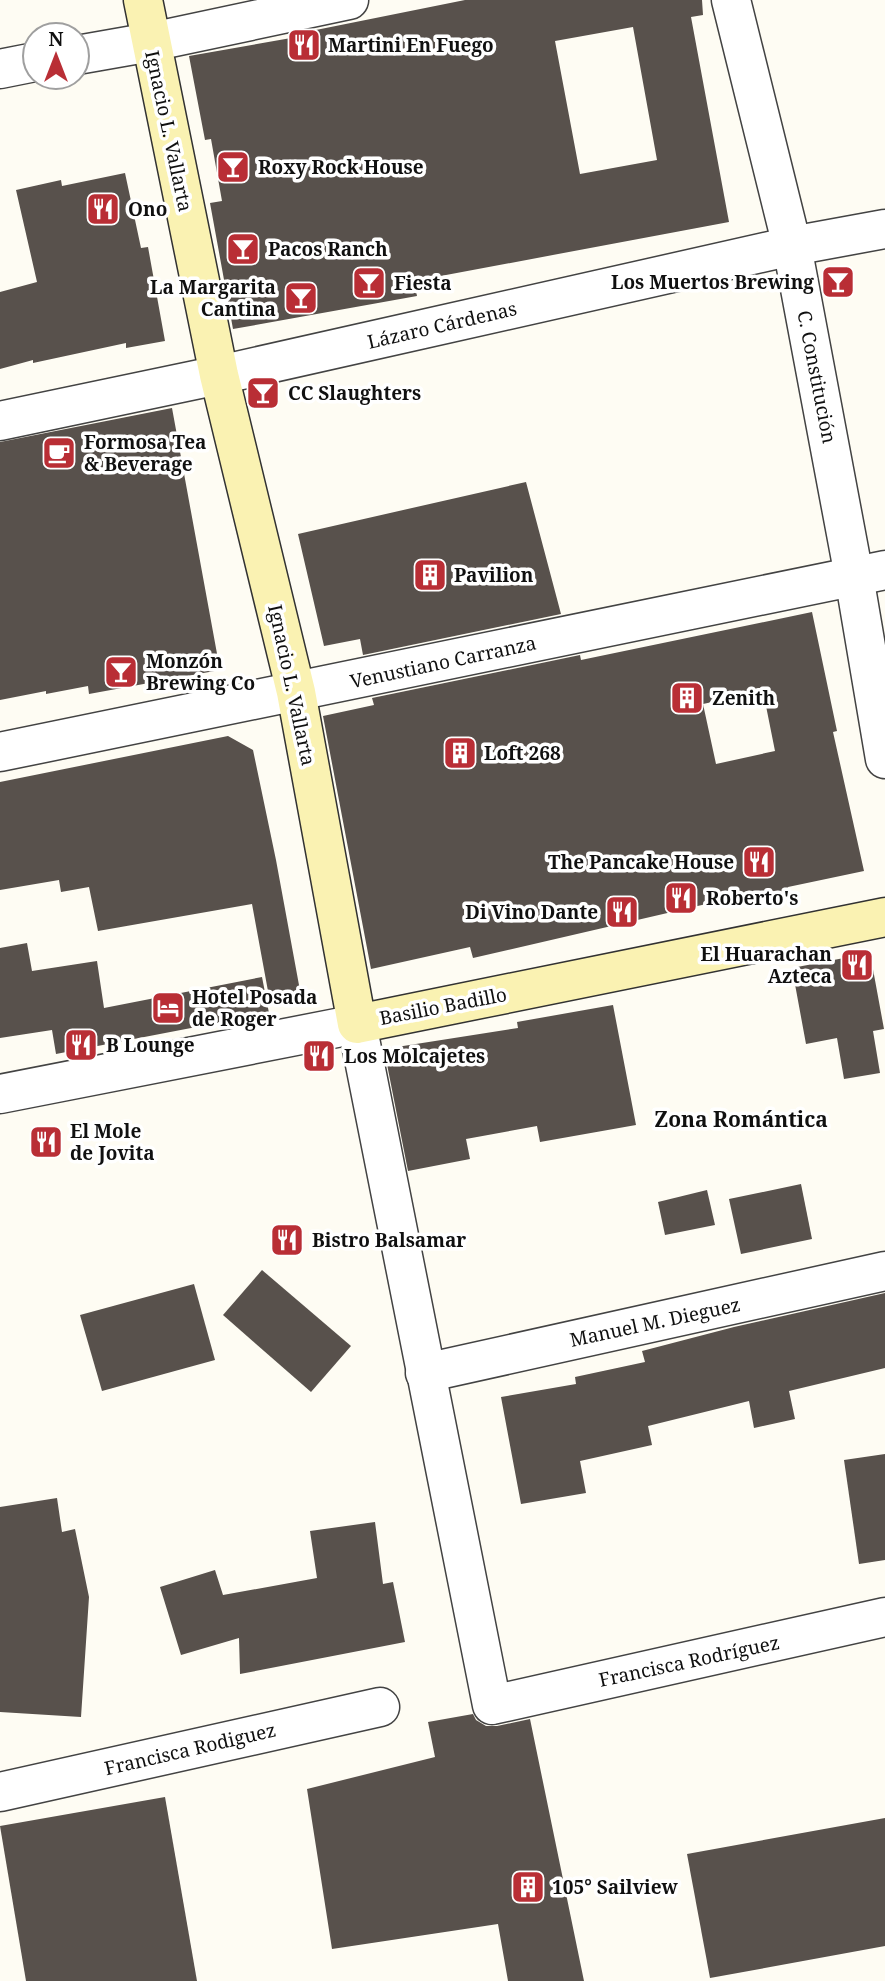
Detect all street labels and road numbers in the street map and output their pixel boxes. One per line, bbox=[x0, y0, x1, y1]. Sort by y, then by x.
street label: Ignacio L. Vallarta bbox=[139, 48, 199, 214]
street label: Lázaro Cárdenas bbox=[365, 295, 519, 355]
street label: C. Constitución bbox=[791, 308, 843, 446]
street label: Ignacio L. Vallarta bbox=[262, 602, 322, 768]
street label: Venustiano Carranza bbox=[348, 630, 538, 694]
street label: Basilio Badillo bbox=[377, 981, 509, 1031]
street label: Manuel M. Dieguez bbox=[567, 1291, 743, 1353]
street label: Francisca Rodríguez bbox=[596, 1629, 782, 1693]
street label: Francisca Rodiguez bbox=[102, 1717, 278, 1781]

